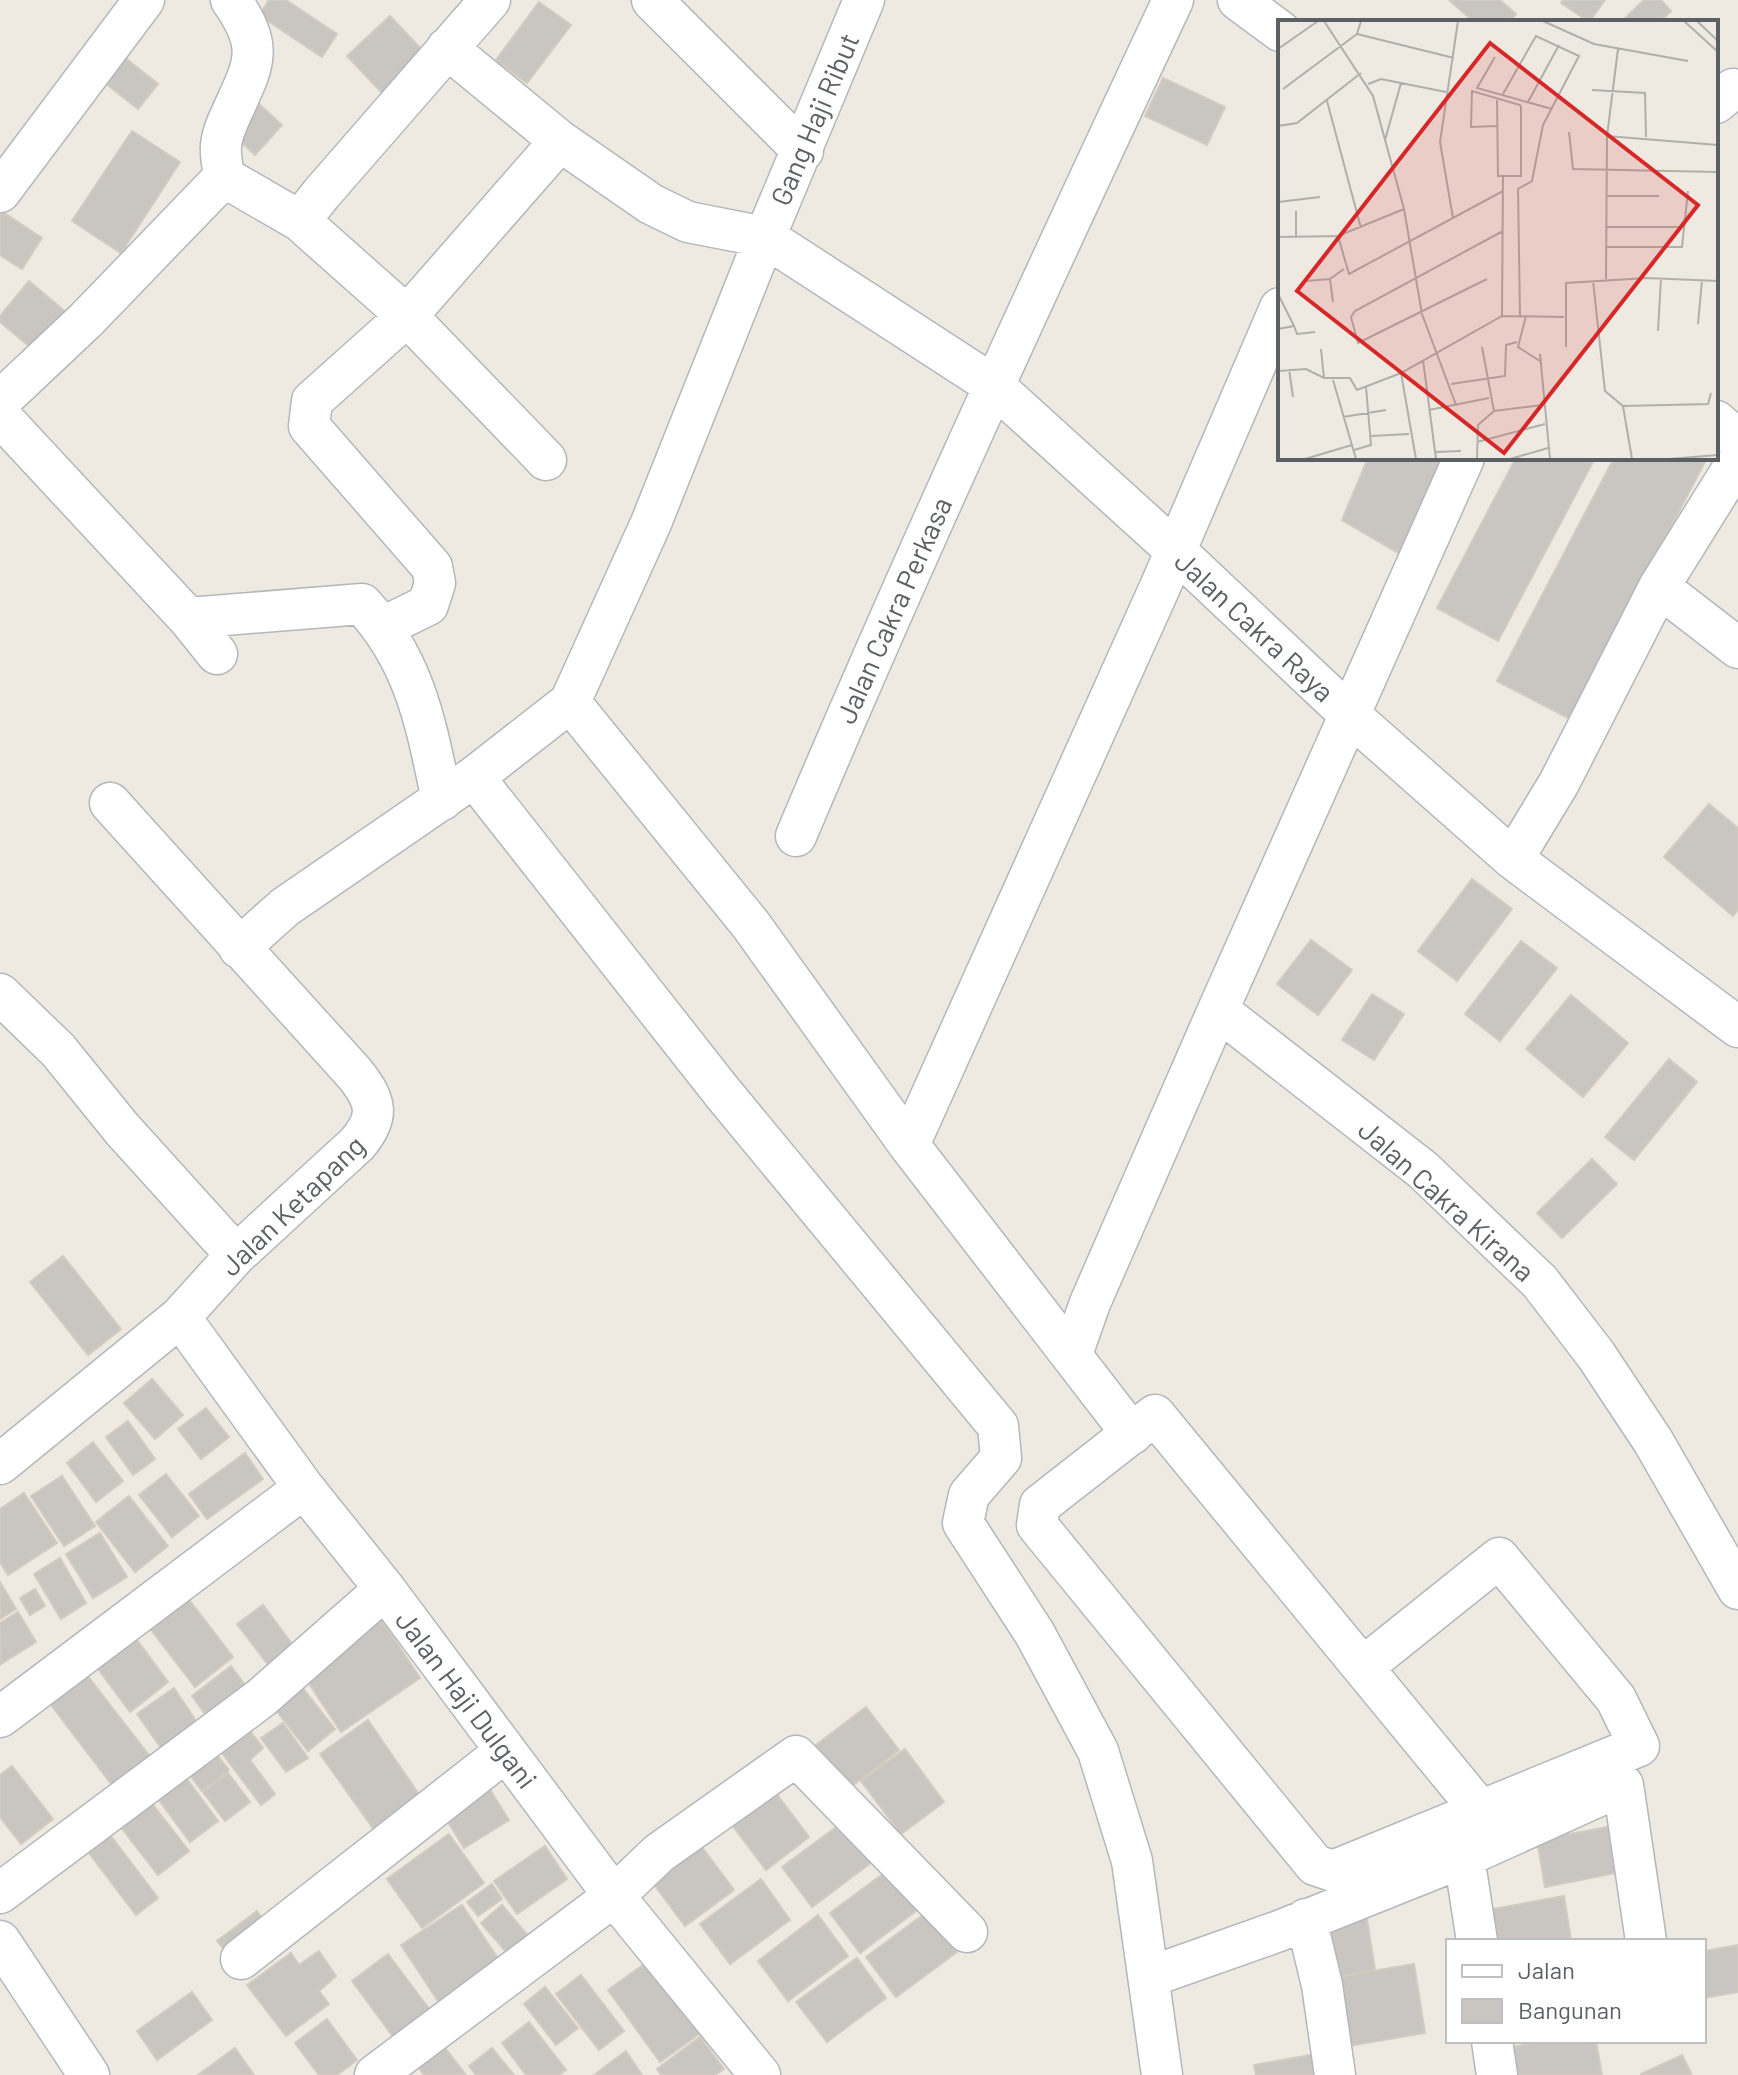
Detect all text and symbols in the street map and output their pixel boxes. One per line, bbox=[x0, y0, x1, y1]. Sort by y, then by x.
inset map bbox=[1278, 20, 1718, 460]
street label: Gang Haji Ribut bbox=[762, 28, 866, 210]
street label: Jalan Cakra Perkasa bbox=[828, 492, 958, 728]
street label: Jalan Cakra Raya bbox=[1168, 544, 1342, 708]
street label: Jalan Cakra Kirana bbox=[1352, 1112, 1542, 1288]
street label: Jalan Ketapang bbox=[213, 1128, 371, 1282]
street label: Jalan Haji Dulgani bbox=[389, 1603, 545, 1795]
legend bbox=[1446, 1939, 1706, 2043]
text: Jalan bbox=[1518, 1955, 1575, 1984]
text: Bangunan bbox=[1518, 1995, 1622, 2024]

